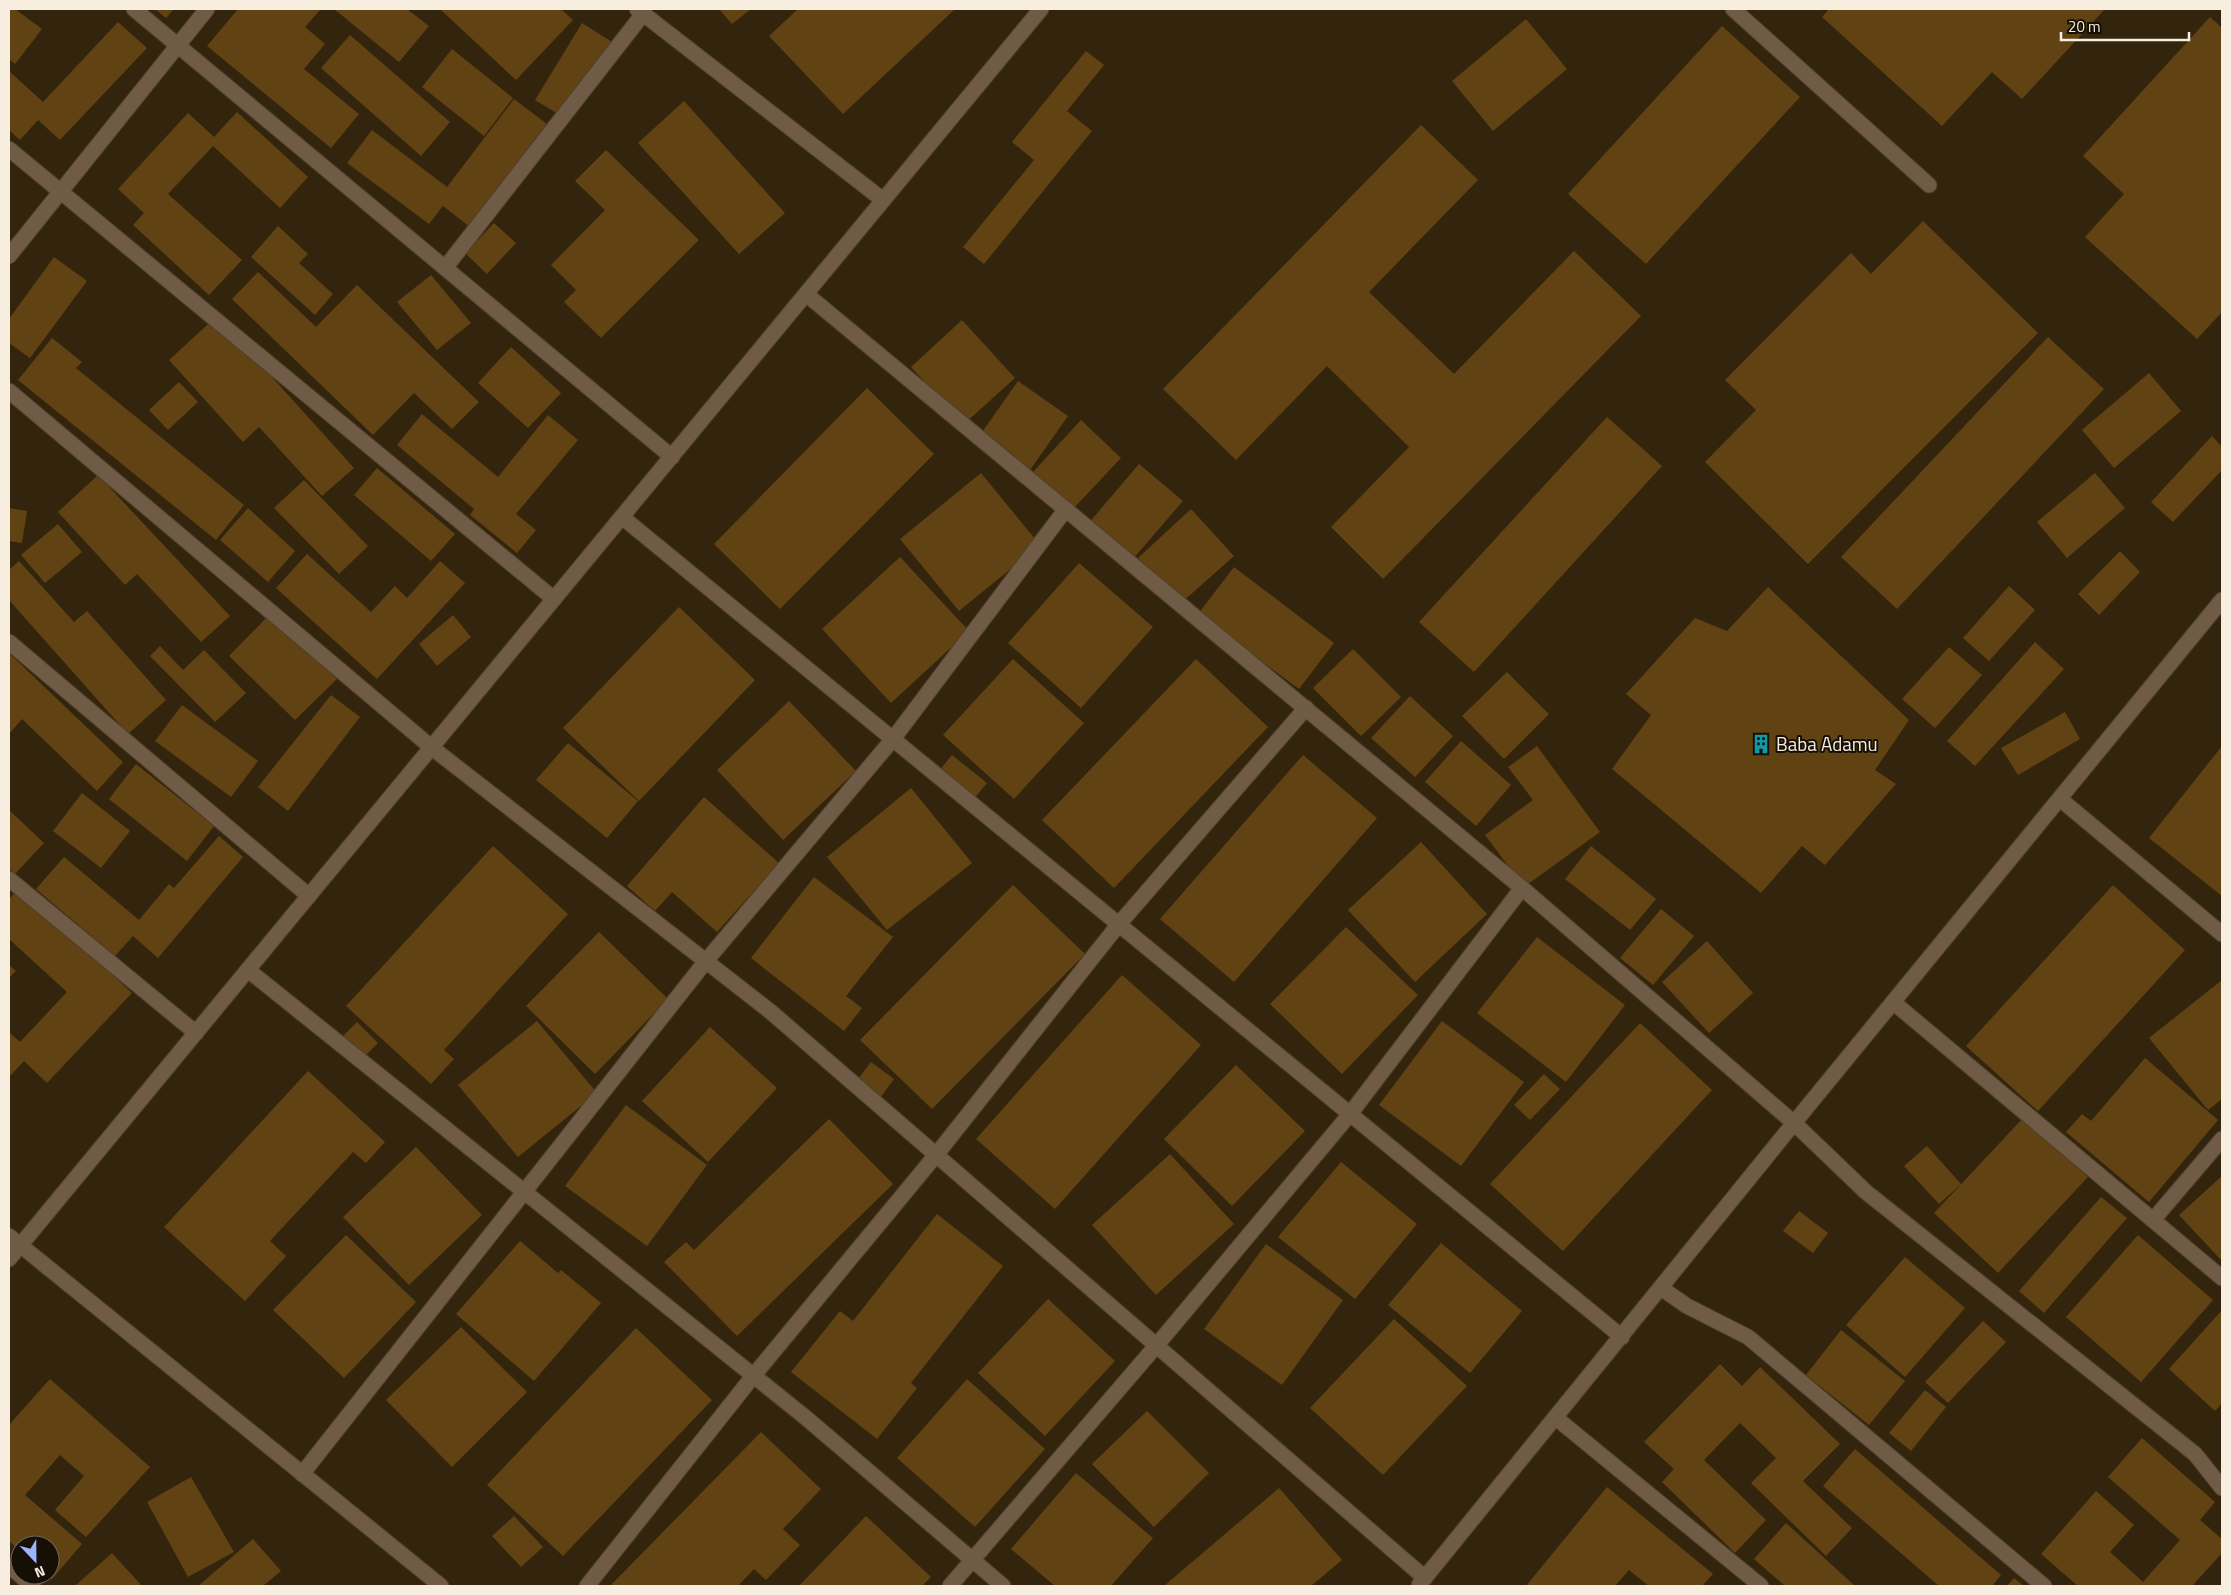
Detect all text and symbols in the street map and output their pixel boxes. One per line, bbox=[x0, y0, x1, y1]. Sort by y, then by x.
scale bar bbox=[2061, 10, 2188, 42]
text: 20 m bbox=[2068, 15, 2101, 38]
place label: Baba Adamu bbox=[1776, 729, 1878, 758]
building icon: Baba Adamu bbox=[1750, 733, 1772, 755]
north arrow bbox=[10, 1535, 60, 1585]
text: N bbox=[32, 1561, 48, 1584]

